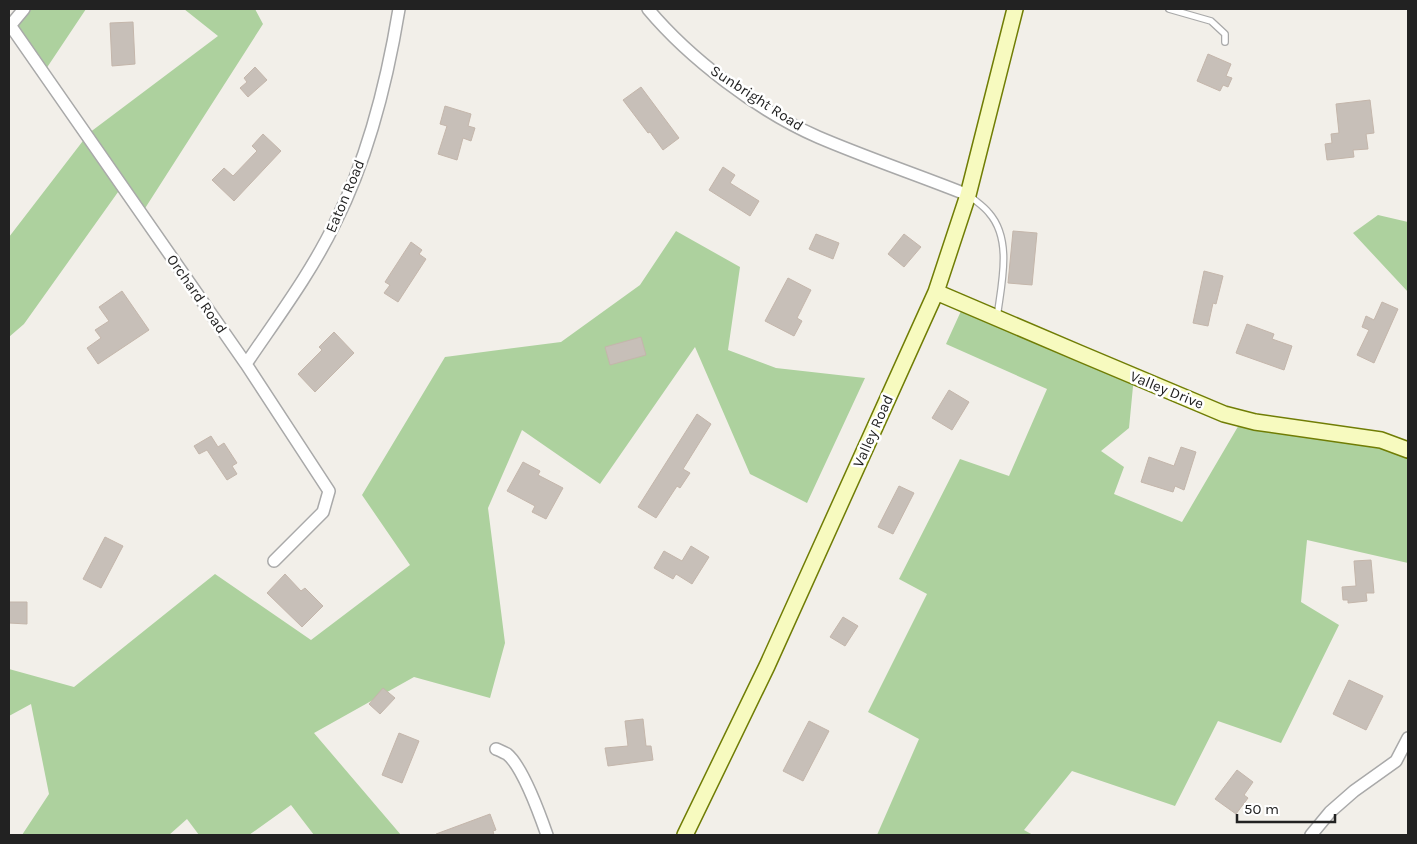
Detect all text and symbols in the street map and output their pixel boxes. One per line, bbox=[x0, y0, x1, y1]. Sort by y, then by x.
street label: Sunbright Road bbox=[707, 61, 807, 135]
street label: Eaton Road bbox=[322, 157, 368, 235]
street label: Orchard Road bbox=[163, 251, 231, 337]
street label: Valley Drive bbox=[1128, 367, 1206, 413]
street label: Valley Road bbox=[849, 392, 897, 470]
scale bar bbox=[1237, 792, 1334, 824]
text: 50 m bbox=[1244, 800, 1279, 818]

